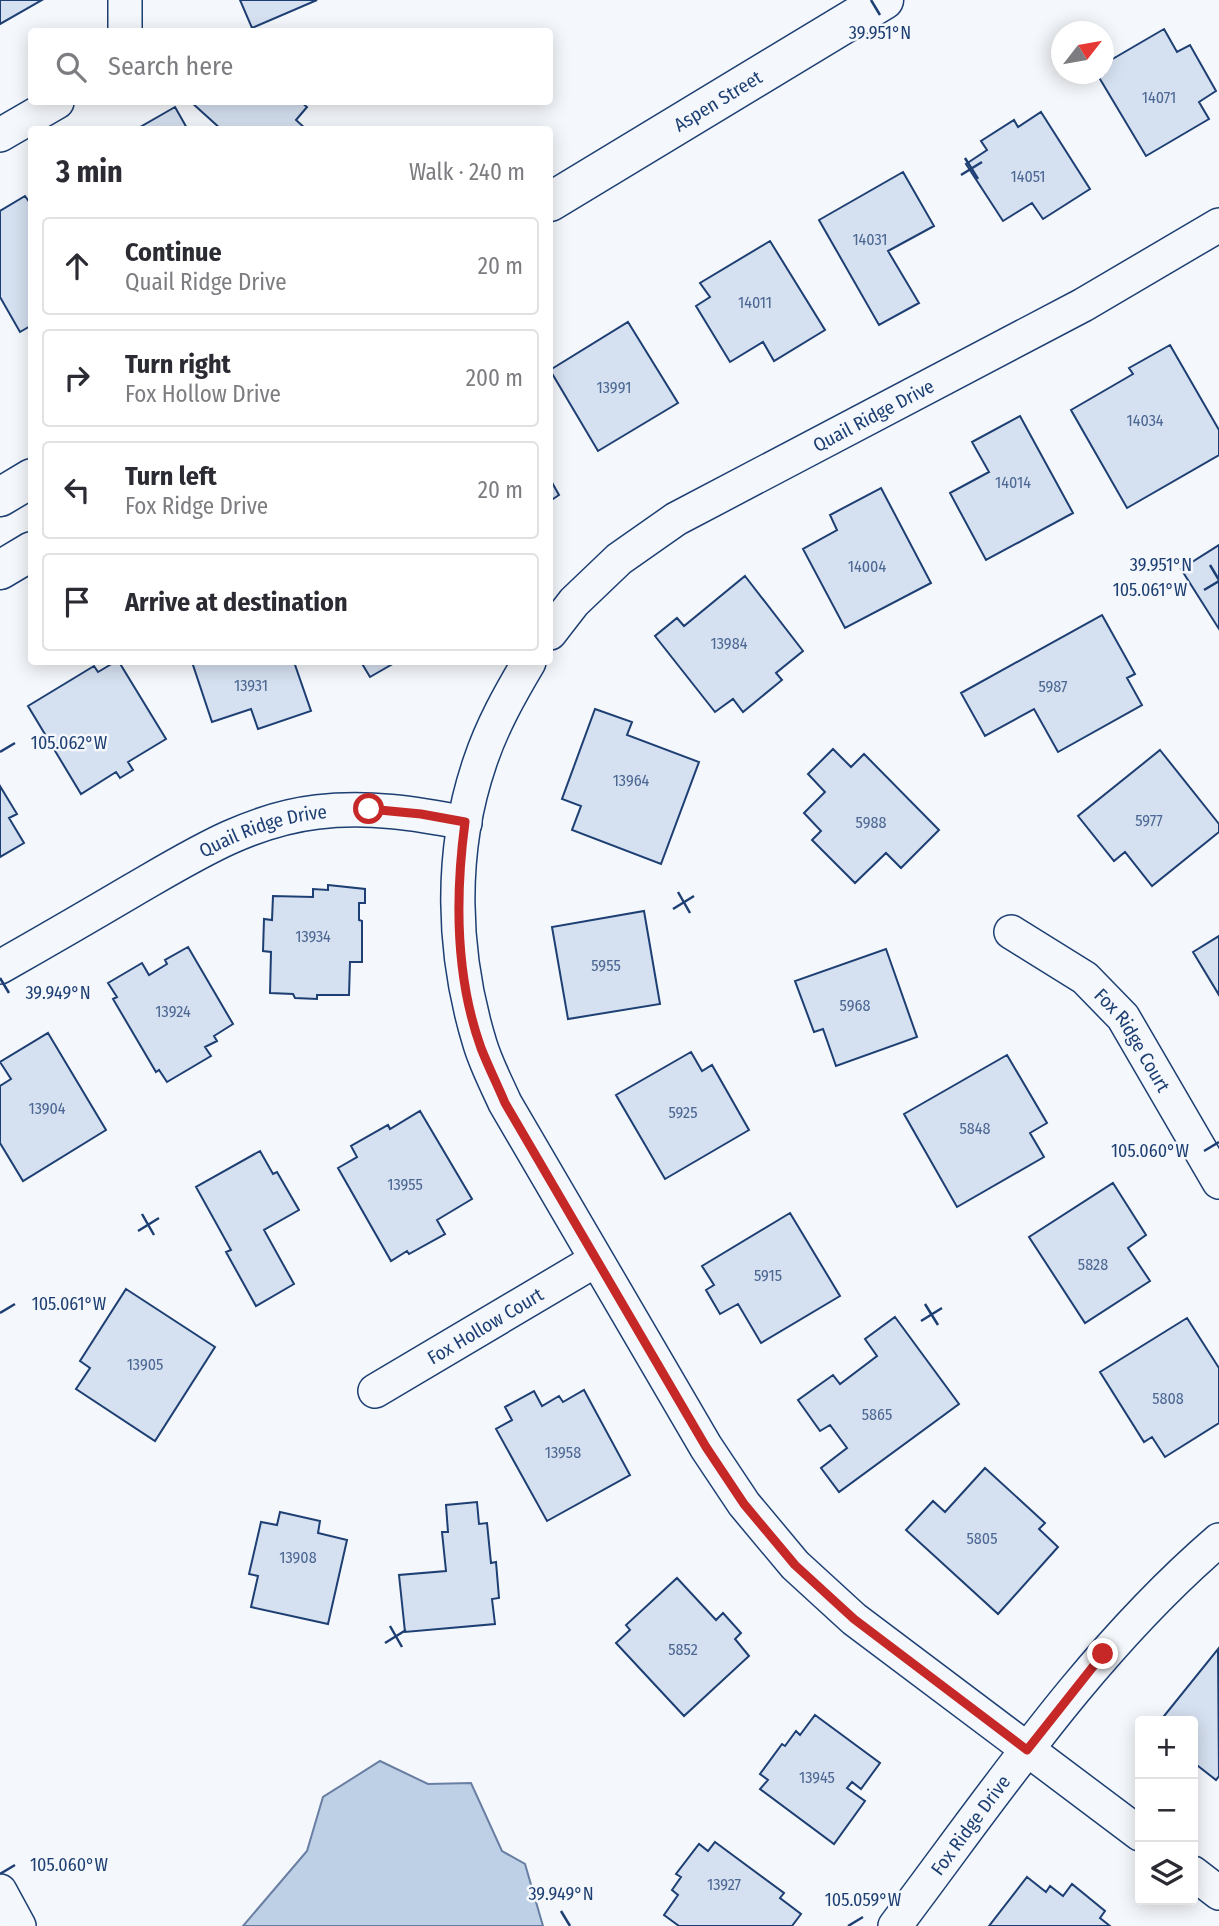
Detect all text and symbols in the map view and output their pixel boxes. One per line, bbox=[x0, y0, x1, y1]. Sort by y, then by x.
north arrow bbox=[1051, 21, 1114, 84]
text: 39.951°N bbox=[849, 22, 911, 44]
search box bbox=[28, 28, 553, 105]
icon: search bbox=[52, 48, 90, 86]
text: Search here bbox=[108, 51, 233, 82]
street label: Aspen Street bbox=[670, 65, 767, 136]
house number: 14071 bbox=[1142, 88, 1176, 107]
text: 3 min bbox=[56, 154, 123, 190]
text: Walk · 240 m bbox=[409, 158, 525, 186]
house number: 14051 bbox=[1010, 167, 1046, 186]
house number: 14031 bbox=[852, 230, 888, 249]
text: Continue bbox=[125, 237, 222, 268]
icon: ahead bbox=[58, 247, 96, 285]
text: 20 m bbox=[478, 252, 523, 280]
text: Quail Ridge Drive bbox=[125, 268, 287, 296]
house number: 14011 bbox=[738, 293, 772, 312]
text: Turn right bbox=[125, 349, 231, 380]
icon: right bbox=[58, 359, 96, 397]
text: 200 m bbox=[466, 364, 523, 392]
street label: Quail Ridge Drive bbox=[809, 374, 938, 457]
house number: 13991 bbox=[597, 378, 631, 397]
text: Fox Hollow Drive bbox=[125, 380, 281, 408]
house number: 14034 bbox=[1126, 411, 1164, 430]
text: Turn left bbox=[125, 461, 217, 492]
icon: left bbox=[58, 471, 96, 509]
house number: 14014 bbox=[995, 473, 1031, 492]
text: 20 m bbox=[478, 476, 523, 504]
text: Fox Ridge Drive bbox=[125, 492, 268, 520]
text: 39.951°N bbox=[1130, 554, 1192, 576]
house number: 14004 bbox=[848, 557, 886, 576]
text: 105.061°W bbox=[1113, 579, 1188, 601]
icon: arrive bbox=[58, 583, 96, 621]
text: Arrive at destination bbox=[125, 587, 348, 618]
house number: 13984 bbox=[711, 634, 748, 653]
house number: 13931 bbox=[234, 676, 268, 695]
house number: 5987 bbox=[1038, 677, 1068, 696]
text: 105.062°W bbox=[31, 732, 108, 754]
house number: 13964 bbox=[613, 771, 650, 790]
route start bbox=[353, 793, 384, 824]
street label: Quail Ridge Drive bbox=[195, 800, 328, 862]
house number: 5977 bbox=[1135, 811, 1163, 830]
house number: 5988 bbox=[856, 813, 886, 832]
house number: 13934 bbox=[295, 927, 331, 946]
house number: 5955 bbox=[591, 956, 621, 975]
text: 39.949°N bbox=[25, 982, 91, 1004]
street label: Fox Ridge Court bbox=[1089, 984, 1175, 1097]
house number: 5968 bbox=[840, 996, 870, 1015]
house number: 13924 bbox=[155, 1002, 191, 1021]
house number: 13904 bbox=[28, 1099, 66, 1118]
house number: 5925 bbox=[668, 1103, 698, 1122]
house number: 5848 bbox=[959, 1119, 991, 1138]
text: 105.060°W bbox=[1111, 1140, 1189, 1162]
house number: 13955 bbox=[387, 1175, 423, 1194]
house number: 5828 bbox=[1078, 1255, 1108, 1274]
house number: 5915 bbox=[754, 1266, 782, 1285]
street label: Fox Hollow Court bbox=[423, 1283, 548, 1369]
text: 105.061°W bbox=[32, 1293, 107, 1315]
house number: 13905 bbox=[127, 1355, 163, 1374]
house number: 5808 bbox=[1152, 1389, 1184, 1408]
house number: 5865 bbox=[862, 1405, 892, 1424]
house number: 13958 bbox=[545, 1443, 581, 1462]
house number: 5805 bbox=[966, 1529, 998, 1548]
house number: 13908 bbox=[279, 1548, 317, 1567]
route end bbox=[1087, 1638, 1118, 1669]
house number: 5852 bbox=[668, 1640, 698, 1659]
map controls bbox=[1135, 1716, 1198, 1905]
button: + bbox=[1135, 1716, 1198, 1779]
house number: 13945 bbox=[799, 1768, 835, 1787]
street label: Fox Ridge Drive bbox=[926, 1771, 1015, 1880]
button: − bbox=[1135, 1779, 1198, 1842]
button: layers bbox=[1135, 1842, 1198, 1905]
text: 105.060°W bbox=[30, 1854, 108, 1876]
house number: 13927 bbox=[707, 1875, 742, 1894]
text: 39.949°N bbox=[528, 1883, 594, 1905]
text: 105.059°W bbox=[825, 1889, 902, 1911]

